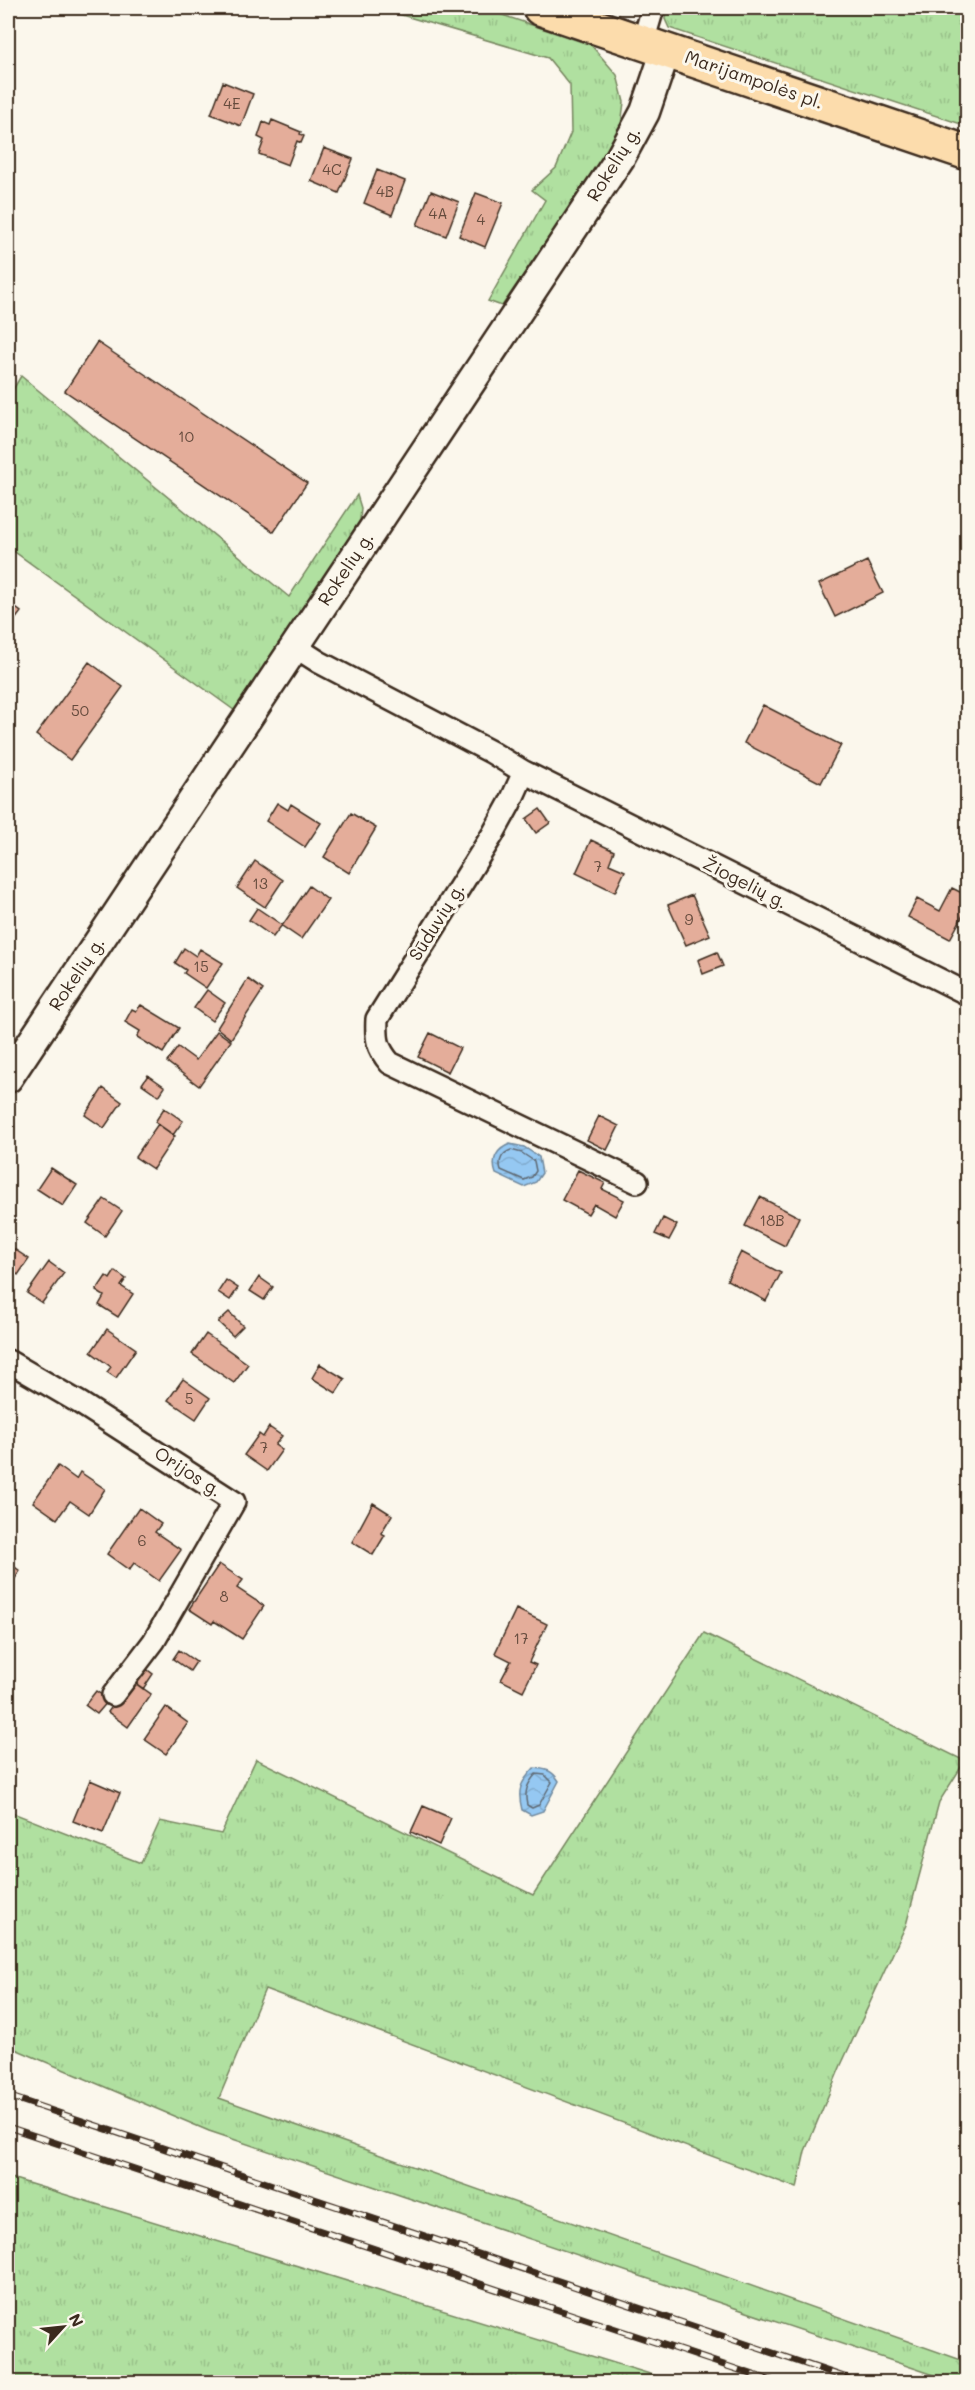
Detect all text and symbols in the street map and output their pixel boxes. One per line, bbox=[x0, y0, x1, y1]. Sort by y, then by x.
street label: Marijampolės pl. bbox=[682, 44, 827, 114]
house number: 4E bbox=[223, 93, 241, 113]
street label: Rokelių g. bbox=[581, 121, 646, 206]
house number: 4C bbox=[322, 159, 342, 179]
house number: 4B bbox=[376, 181, 394, 201]
house number: 4A bbox=[428, 203, 448, 223]
house number: 4 bbox=[477, 209, 486, 229]
house number: 10 bbox=[178, 426, 194, 446]
street label: Rokelių g. bbox=[312, 527, 379, 610]
house number: 50 bbox=[71, 700, 89, 720]
street label: Žiogelių g. bbox=[699, 851, 792, 914]
house number: 7 bbox=[594, 856, 602, 876]
house number: 13 bbox=[252, 873, 268, 893]
street label: Sūduvių g. bbox=[403, 878, 470, 965]
house number: 9 bbox=[685, 909, 694, 929]
street label: Rokelių g. bbox=[43, 932, 110, 1015]
house number: 15 bbox=[193, 956, 209, 976]
house number: 18B bbox=[759, 1210, 785, 1230]
house number: 5 bbox=[185, 1388, 193, 1408]
house number: 7 bbox=[260, 1437, 268, 1457]
street label: Orijos g. bbox=[150, 1440, 227, 1502]
house number: 6 bbox=[137, 1530, 147, 1550]
house number: 8 bbox=[219, 1586, 229, 1606]
house number: 17 bbox=[513, 1628, 529, 1648]
north arrow bbox=[33, 2297, 93, 2357]
text: N bbox=[65, 2310, 89, 2330]

